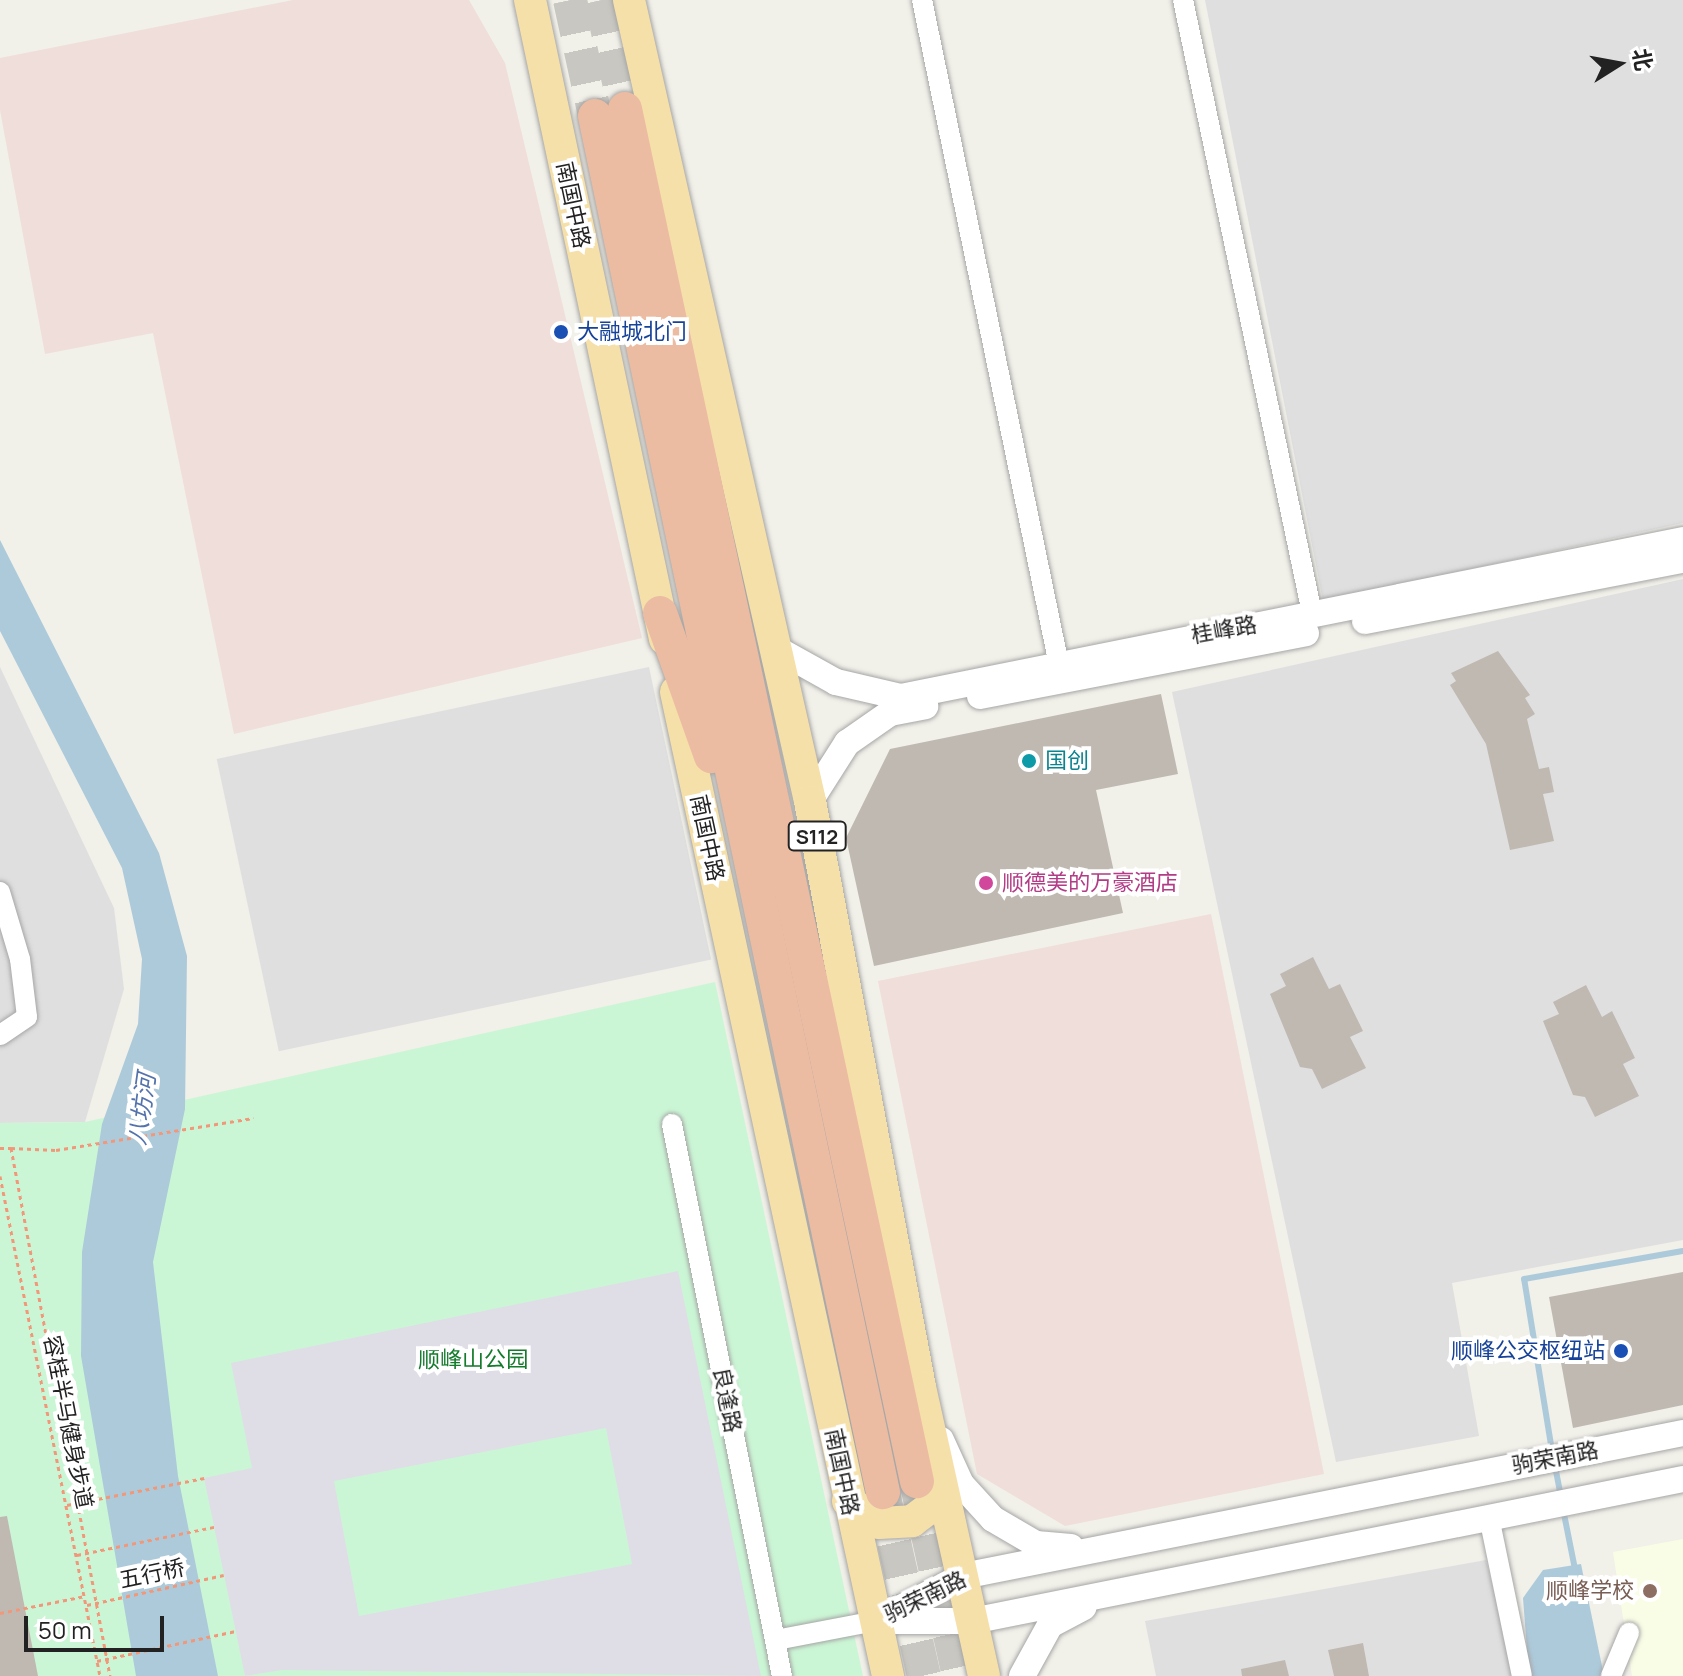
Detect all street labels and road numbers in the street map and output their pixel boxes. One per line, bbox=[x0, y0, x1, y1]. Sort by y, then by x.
street label: 南国中路 bbox=[551, 159, 595, 251]
street label: 桂峰路 bbox=[1189, 611, 1259, 649]
street label: 南国中路 bbox=[685, 792, 729, 884]
road number: S112 bbox=[787, 820, 847, 852]
street label: 容桂半马健身步道 bbox=[38, 1333, 98, 1511]
street label: 良逢路 bbox=[708, 1365, 746, 1435]
street label: 南国中路 bbox=[820, 1426, 864, 1518]
street label: 驹荣南路 bbox=[1509, 1437, 1601, 1479]
street label: 五行桥 bbox=[117, 1554, 187, 1594]
street label: 驹荣南路 bbox=[880, 1566, 970, 1628]

